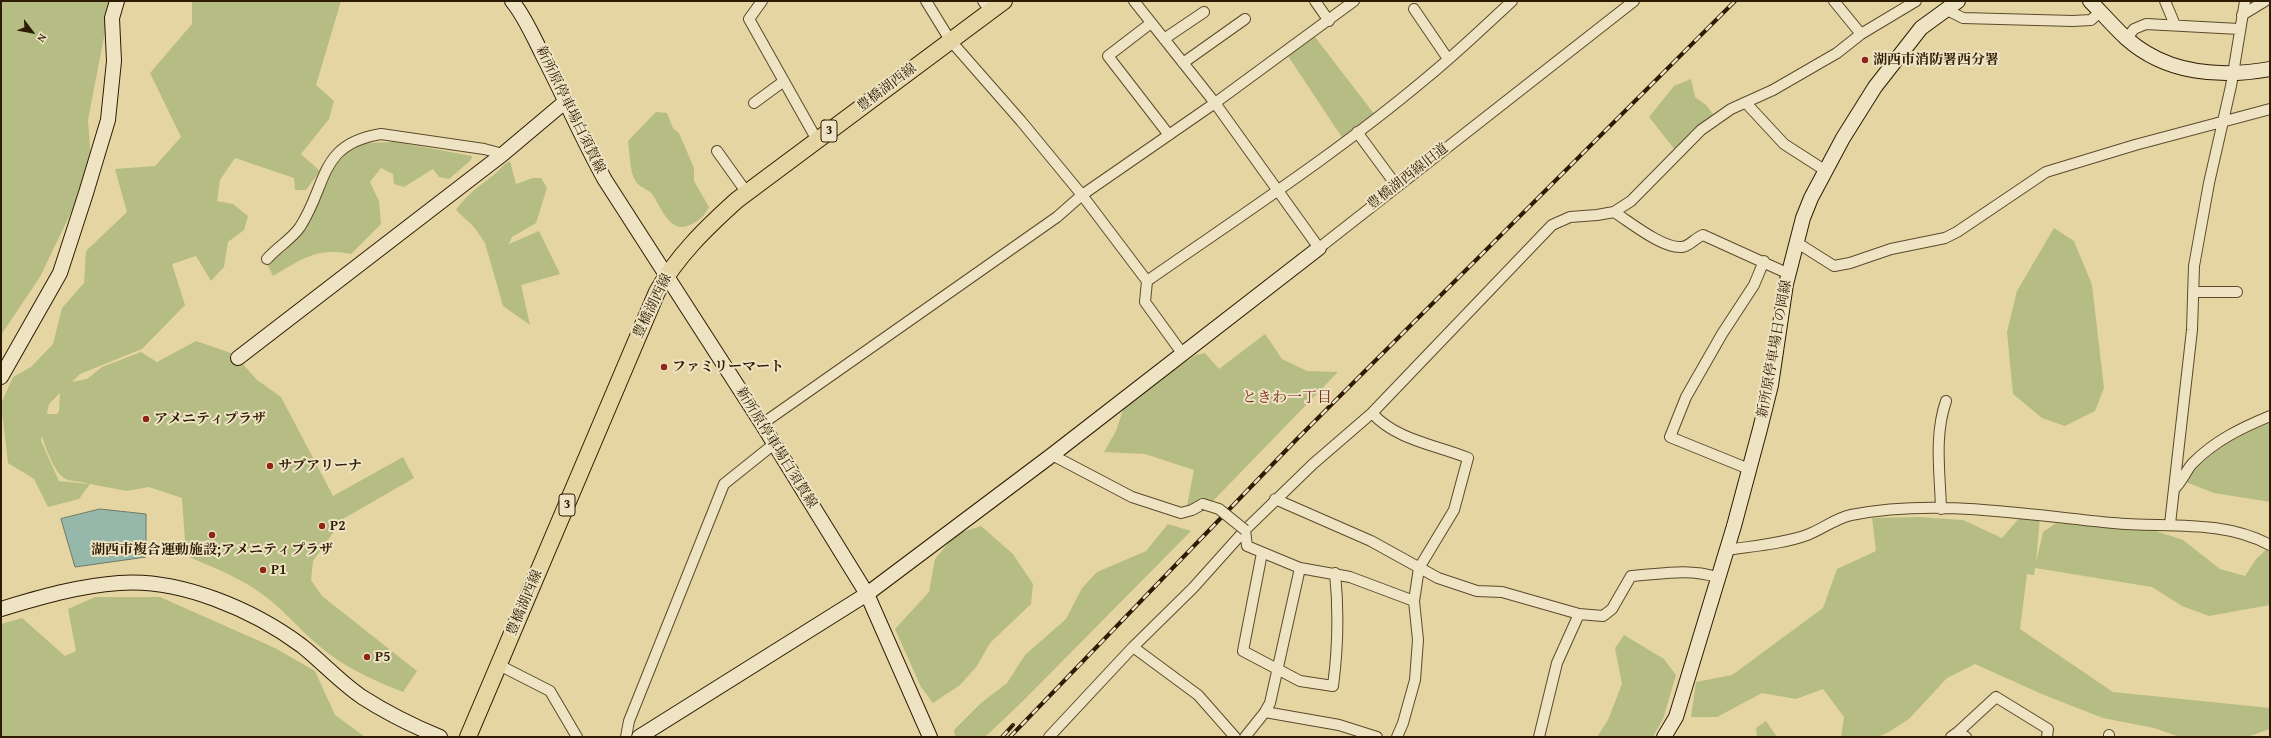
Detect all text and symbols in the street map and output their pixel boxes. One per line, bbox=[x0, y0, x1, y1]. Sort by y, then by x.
north arrow bbox=[12, 12, 52, 52]
text: N bbox=[33, 31, 51, 46]
street label: 新所原停車場白須賀線 bbox=[532, 43, 608, 177]
place label: 湖西市消防署西分署 bbox=[1873, 52, 1999, 68]
marker: 湖西市消防署西分署 bbox=[1860, 55, 1870, 65]
street label: 豊橋湖西線 bbox=[854, 60, 920, 116]
road number: 3 bbox=[821, 120, 837, 142]
street label: 豊橋湖西線旧道 bbox=[1364, 140, 1452, 214]
street label: 豊橋湖西線 bbox=[630, 271, 676, 341]
street label: 新所原停車場日の岡線 bbox=[1755, 279, 1795, 419]
place label: ファミリーマート bbox=[672, 359, 784, 375]
marker: ファミリーマート bbox=[659, 362, 669, 372]
street label: 新所原停車場白須賀線 bbox=[732, 384, 820, 512]
district label: ときわ一丁目 bbox=[1242, 389, 1332, 407]
place label: アメニティプラザ bbox=[154, 411, 266, 427]
marker: アメニティプラザ bbox=[141, 414, 151, 424]
place label: サブアリーナ bbox=[278, 458, 362, 474]
marker: サブアリーナ bbox=[265, 461, 275, 471]
road number: 3 bbox=[559, 494, 575, 516]
place label: P2 bbox=[330, 518, 345, 534]
marker: P2 bbox=[317, 521, 327, 531]
marker: 湖西市複合運動施設;アメニティプラザ bbox=[207, 530, 217, 540]
place label: 湖西市複合運動施設;アメニティプラザ bbox=[91, 542, 333, 558]
place label: P1 bbox=[271, 562, 286, 578]
marker: P1 bbox=[258, 565, 268, 575]
street label: 豊橋湖西線 bbox=[504, 568, 546, 638]
place label: P5 bbox=[375, 649, 390, 665]
marker: P5 bbox=[362, 652, 372, 662]

